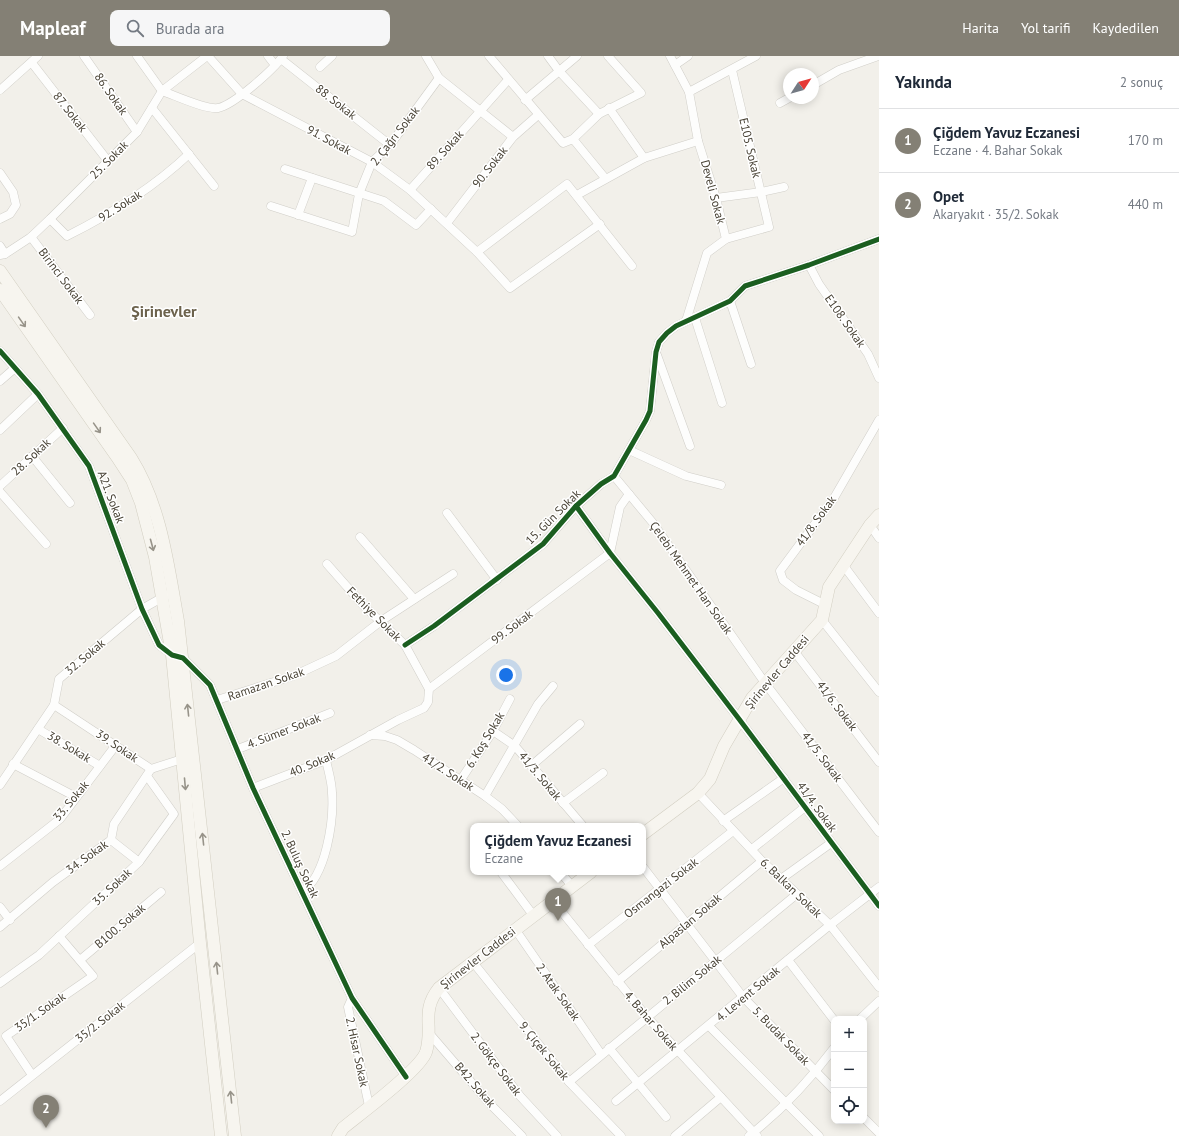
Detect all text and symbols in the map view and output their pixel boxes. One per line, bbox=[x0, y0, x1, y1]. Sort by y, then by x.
search box bbox=[110, 10, 390, 46]
text: Mapleaf bbox=[20, 16, 86, 40]
icon: search bbox=[124, 17, 146, 39]
text: Burada ara bbox=[156, 19, 225, 38]
text: Harita bbox=[962, 19, 999, 37]
text: Yol tarifi bbox=[1021, 19, 1071, 37]
text: Kaydedilen bbox=[1093, 19, 1159, 37]
north arrow bbox=[783, 68, 819, 104]
street label: 86. Sokak bbox=[91, 70, 132, 118]
text: Yakında bbox=[895, 71, 952, 93]
text: 2 sonuç bbox=[1120, 74, 1163, 91]
street label: 88. Sokak bbox=[313, 81, 360, 122]
street label: 87. Sokak bbox=[50, 89, 91, 135]
street label: 2. Çağrı Sokak bbox=[367, 103, 423, 168]
street label: E105. Sokak bbox=[736, 116, 765, 180]
street label: 91. Sokak bbox=[304, 122, 354, 158]
text: Çiğdem Yavuz Eczanesi bbox=[933, 123, 1080, 142]
street label: 89. Sokak bbox=[423, 127, 466, 173]
text: 1 bbox=[904, 132, 912, 149]
text: 170 m bbox=[1128, 132, 1163, 149]
street label: 25. Sokak bbox=[86, 137, 131, 182]
text: Eczane · 4. Bahar Sokak bbox=[933, 142, 1063, 159]
street label: 90. Sokak bbox=[469, 143, 510, 190]
street label: Develi Sokak bbox=[698, 158, 729, 226]
street label: 92. Sokak bbox=[95, 186, 144, 225]
text: Opet bbox=[933, 187, 964, 206]
text: 2 bbox=[904, 196, 912, 213]
text: 440 m bbox=[1128, 196, 1163, 213]
text: Akaryakıt · 35/2. Sokak bbox=[933, 206, 1059, 223]
street label: Birinci Sokak bbox=[35, 245, 87, 307]
street label: E108. Sokak bbox=[822, 291, 869, 350]
district label: Şirinevler bbox=[131, 301, 197, 321]
one-way arrow bbox=[18, 316, 26, 327]
one-way arrow bbox=[93, 423, 101, 434]
street label: 28. Sokak bbox=[8, 435, 54, 479]
street label: A21. Sokak bbox=[95, 468, 128, 525]
street label: 15. Gün Sokak bbox=[522, 486, 583, 547]
street label: 41/8. Sokak bbox=[792, 492, 839, 549]
street label: Çelebi Mehmet Han Sokak bbox=[647, 518, 736, 637]
one-way arrow bbox=[148, 538, 156, 551]
street label: Fethiye Sokak bbox=[344, 583, 405, 644]
street label: 99. Sokak bbox=[488, 606, 536, 647]
street label: Şirinevler Caddesi bbox=[741, 632, 812, 712]
street label: 32. Sokak bbox=[61, 635, 108, 678]
street label: Ramazan Sokak bbox=[226, 663, 306, 704]
your location bbox=[496, 665, 516, 685]
street label: 41/6. Sokak bbox=[814, 678, 861, 734]
one-way arrow bbox=[185, 704, 192, 717]
street label: 6. Koş Sokak bbox=[462, 709, 507, 771]
street label: 4. Sümer Sokak bbox=[245, 710, 323, 751]
street label: 39. Sokak bbox=[93, 726, 142, 765]
street label: 38. Sokak bbox=[45, 728, 94, 766]
street label: 41/5. Sokak bbox=[799, 729, 846, 785]
street label: 40. Sokak bbox=[287, 747, 337, 780]
street label: 41/3. Sokak bbox=[516, 748, 565, 803]
street label: 41/2. Sokak bbox=[419, 749, 477, 794]
street label: 33. Sokak bbox=[49, 777, 92, 824]
one-way arrow bbox=[181, 777, 188, 790]
street label: 41/4. Sokak bbox=[794, 778, 841, 835]
popup bbox=[470, 823, 646, 875]
street label: 2. Buluş Sokak bbox=[278, 827, 323, 900]
text: Çiğdem Yavuz Eczanesi bbox=[485, 831, 631, 850]
one-way arrow bbox=[199, 833, 206, 846]
street label: 34. Sokak bbox=[63, 836, 111, 877]
text: Eczane bbox=[485, 850, 523, 867]
street label: Osmangazi Sokak bbox=[621, 854, 701, 921]
street label: 6. Balkan Sokak bbox=[758, 855, 825, 921]
street label: 35. Sokak bbox=[89, 865, 135, 909]
pin: 1 bbox=[545, 888, 571, 921]
street label: Alpaslan Sokak bbox=[655, 890, 724, 951]
street label: B100. Sokak bbox=[91, 900, 148, 951]
street label: Şirinevler Caddesi bbox=[437, 923, 518, 992]
street label: 2. Bilim Sokak bbox=[659, 951, 724, 1008]
street label: 2. Atak Sokak bbox=[533, 960, 584, 1024]
one-way arrow bbox=[213, 962, 221, 975]
street label: 4. Levent Sokak bbox=[713, 962, 783, 1025]
street label: 35/1. Sokak bbox=[11, 988, 68, 1035]
street label: 4. Bahar Sokak bbox=[621, 988, 682, 1054]
street label: 35/2. Sokak bbox=[72, 997, 128, 1046]
street label: 5. Budak Sokak bbox=[750, 1003, 813, 1068]
street label: 2. Hisar Sokak bbox=[343, 1016, 372, 1089]
map controls bbox=[831, 1016, 867, 1124]
button: + bbox=[831, 1016, 867, 1052]
street label: 9. Çiçek Sokak bbox=[516, 1018, 573, 1083]
street label: 2. Gökçe Sokak bbox=[468, 1029, 525, 1099]
button: − bbox=[831, 1052, 867, 1088]
street label: B42. Sokak bbox=[452, 1059, 499, 1111]
button: locate bbox=[831, 1088, 867, 1124]
one-way arrow bbox=[227, 1091, 235, 1104]
pin: 2 bbox=[33, 1095, 59, 1128]

